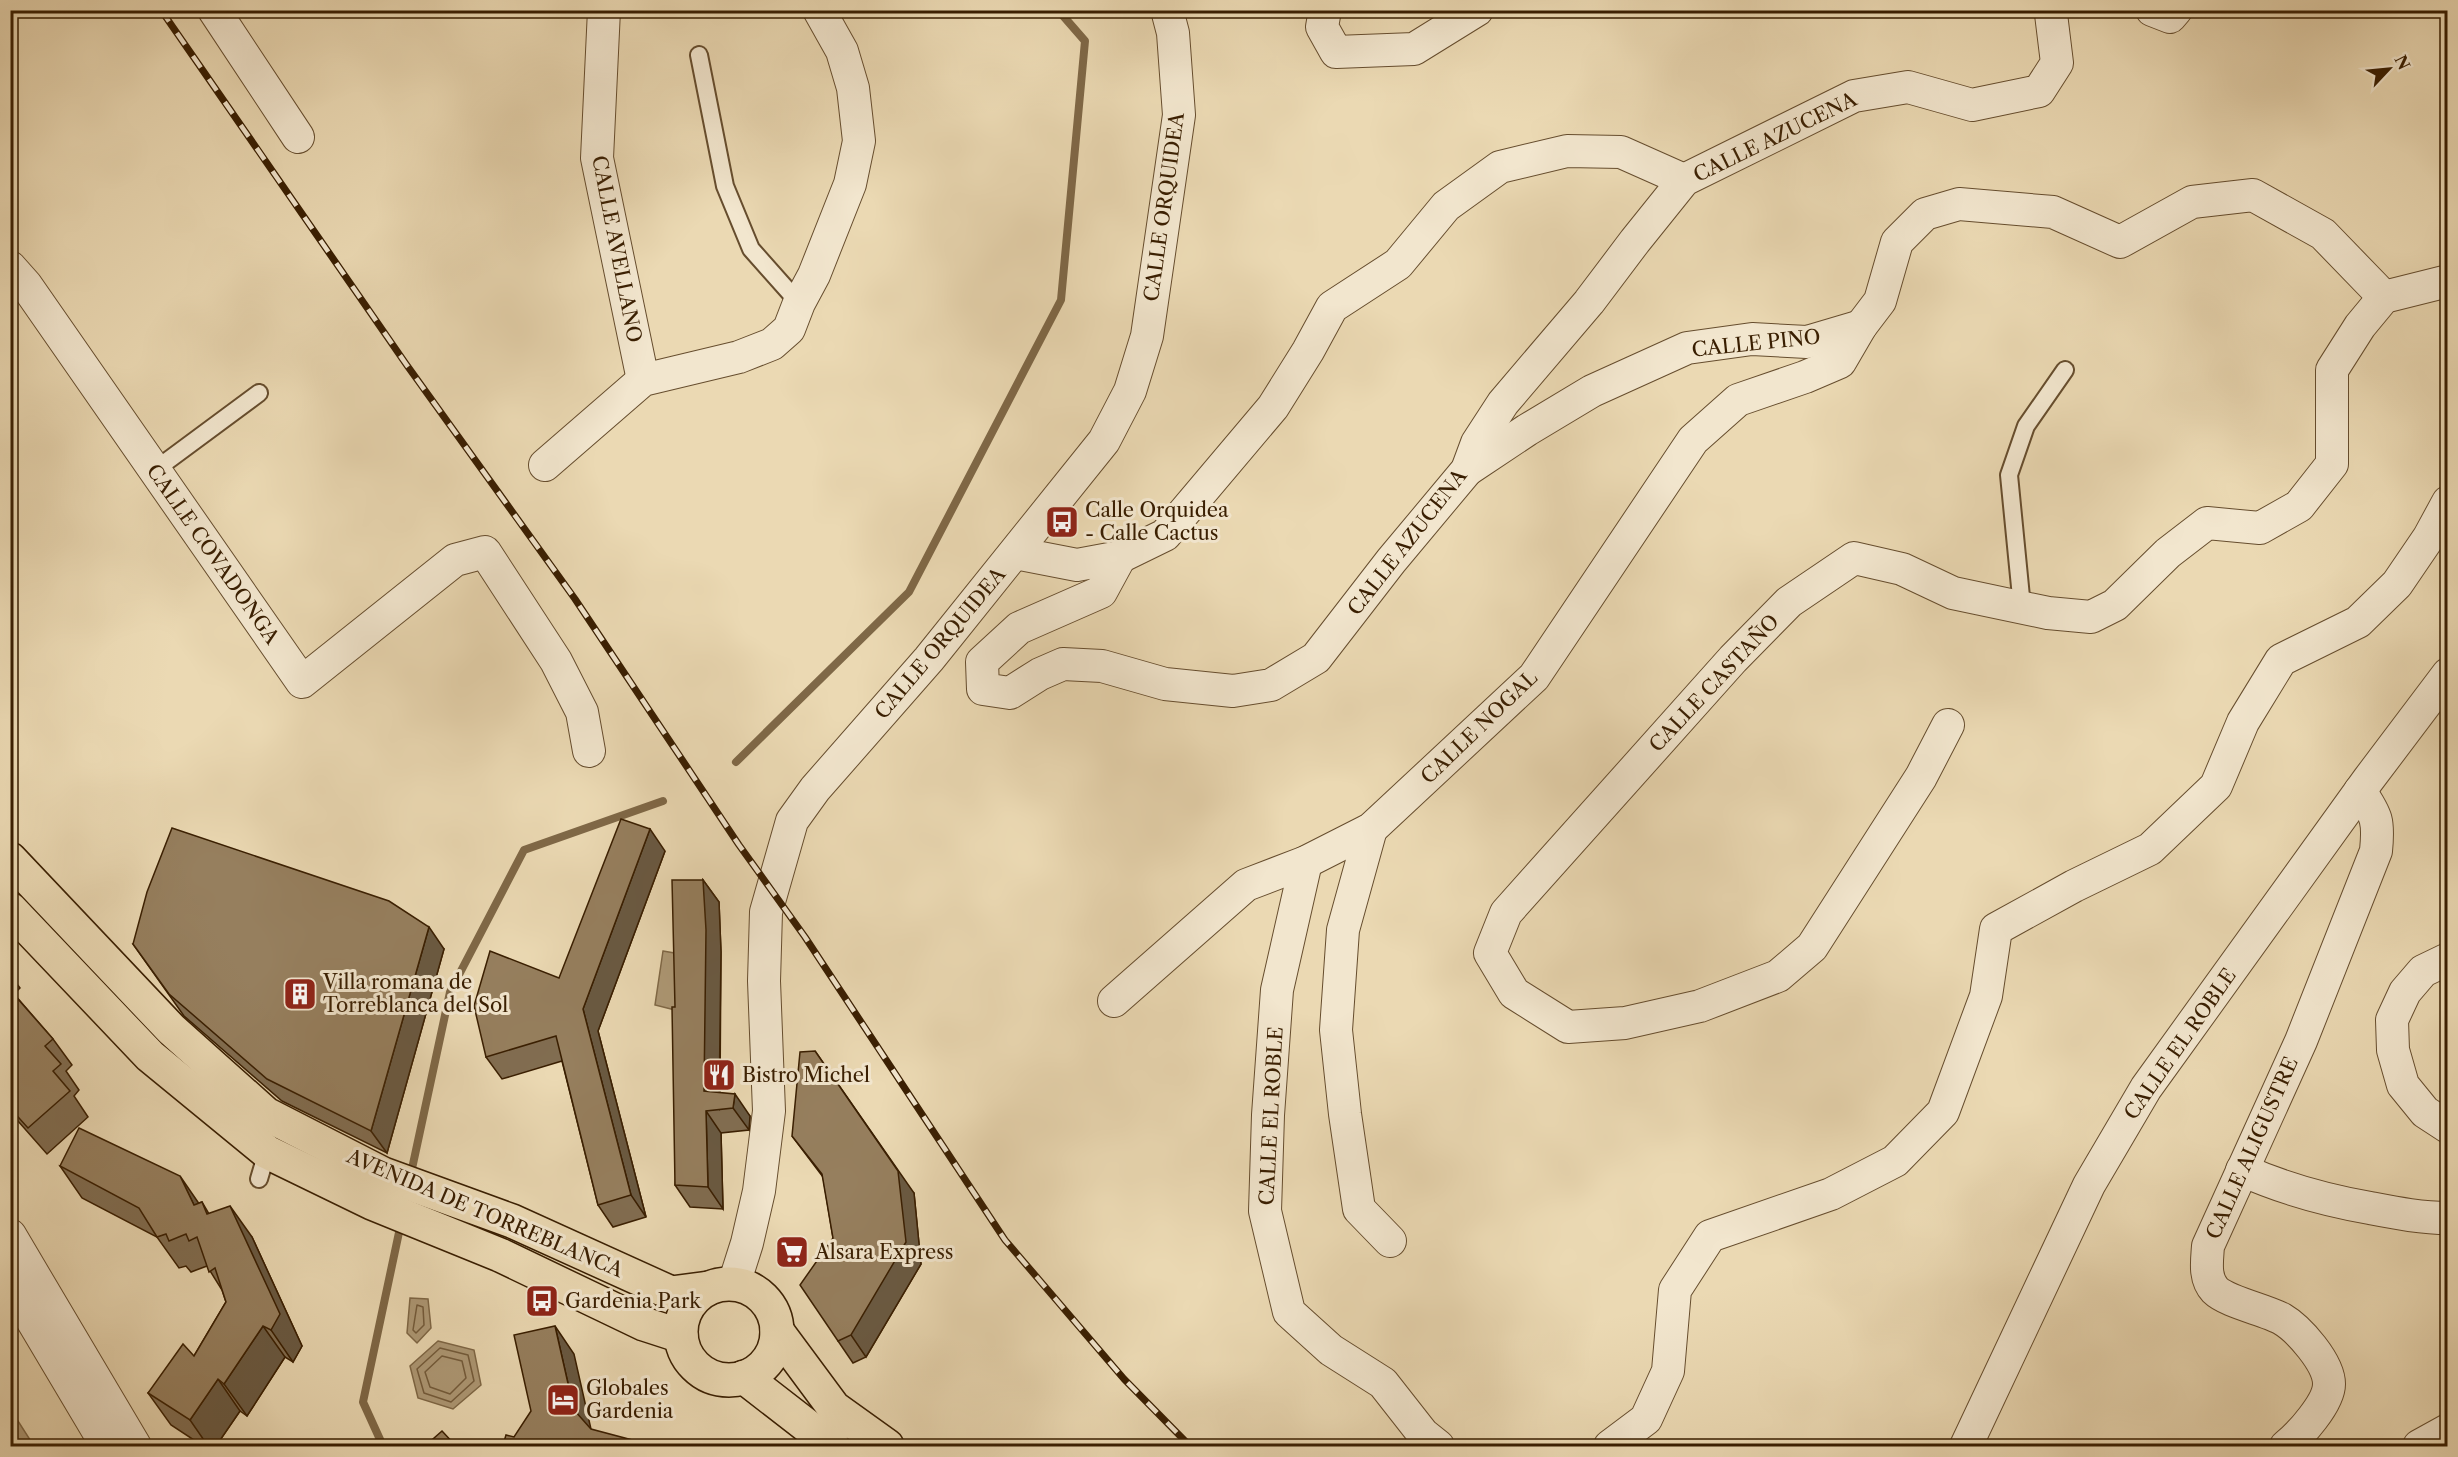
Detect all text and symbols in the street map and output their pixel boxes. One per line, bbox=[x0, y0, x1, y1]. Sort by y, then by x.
north arrow bbox=[2359, 39, 2419, 99]
text: N bbox=[2390, 52, 2415, 73]
street label: CALLE AZUCENA bbox=[1689, 87, 1862, 187]
street label: CALLE ORQUIDEA bbox=[1139, 110, 1189, 303]
street label: CALLE AVELLANO bbox=[587, 153, 647, 345]
street label: CALLE PINO bbox=[1691, 324, 1821, 362]
street label: CALLE COVADONGA bbox=[142, 459, 285, 650]
street label: CALLE AZUCENA bbox=[1342, 463, 1472, 620]
place label: Calle Orquidea - Calle Cactus bbox=[1085, 498, 1229, 545]
bus stop icon: Calle Orquidea - Calle Cactus bbox=[1044, 504, 1080, 540]
street label: CALLE ORQUIDEA bbox=[870, 561, 1011, 724]
street label: CALLE CASTAÑO bbox=[1643, 609, 1784, 757]
street label: CALLE NOGAL bbox=[1416, 665, 1542, 789]
street label: CALLE EL ROBLE bbox=[2119, 964, 2241, 1124]
place label: Villa romana de Torreblanca del Sol bbox=[322, 970, 508, 1017]
building icon: Villa romana de Torreblanca del Sol bbox=[282, 976, 318, 1012]
street label: CALLE EL ROBLE bbox=[1254, 1026, 1288, 1206]
street label: CALLE ALIGUSTRE bbox=[2201, 1053, 2303, 1243]
restaurant icon: Bistro Michel bbox=[701, 1057, 737, 1093]
place label: Bistro Michel bbox=[742, 1063, 870, 1087]
street label: AVENIDA DE TORREBLANCA bbox=[342, 1143, 628, 1283]
supermarket icon: Alsara Express bbox=[774, 1234, 810, 1270]
place label: Alsara Express bbox=[814, 1240, 954, 1264]
bus stop icon: Gardenia Park bbox=[524, 1283, 560, 1319]
place label: Gardenia Park bbox=[565, 1289, 702, 1313]
place label: Globales Gardenia bbox=[586, 1376, 674, 1423]
hotel icon: Globales Gardenia bbox=[545, 1382, 581, 1418]

